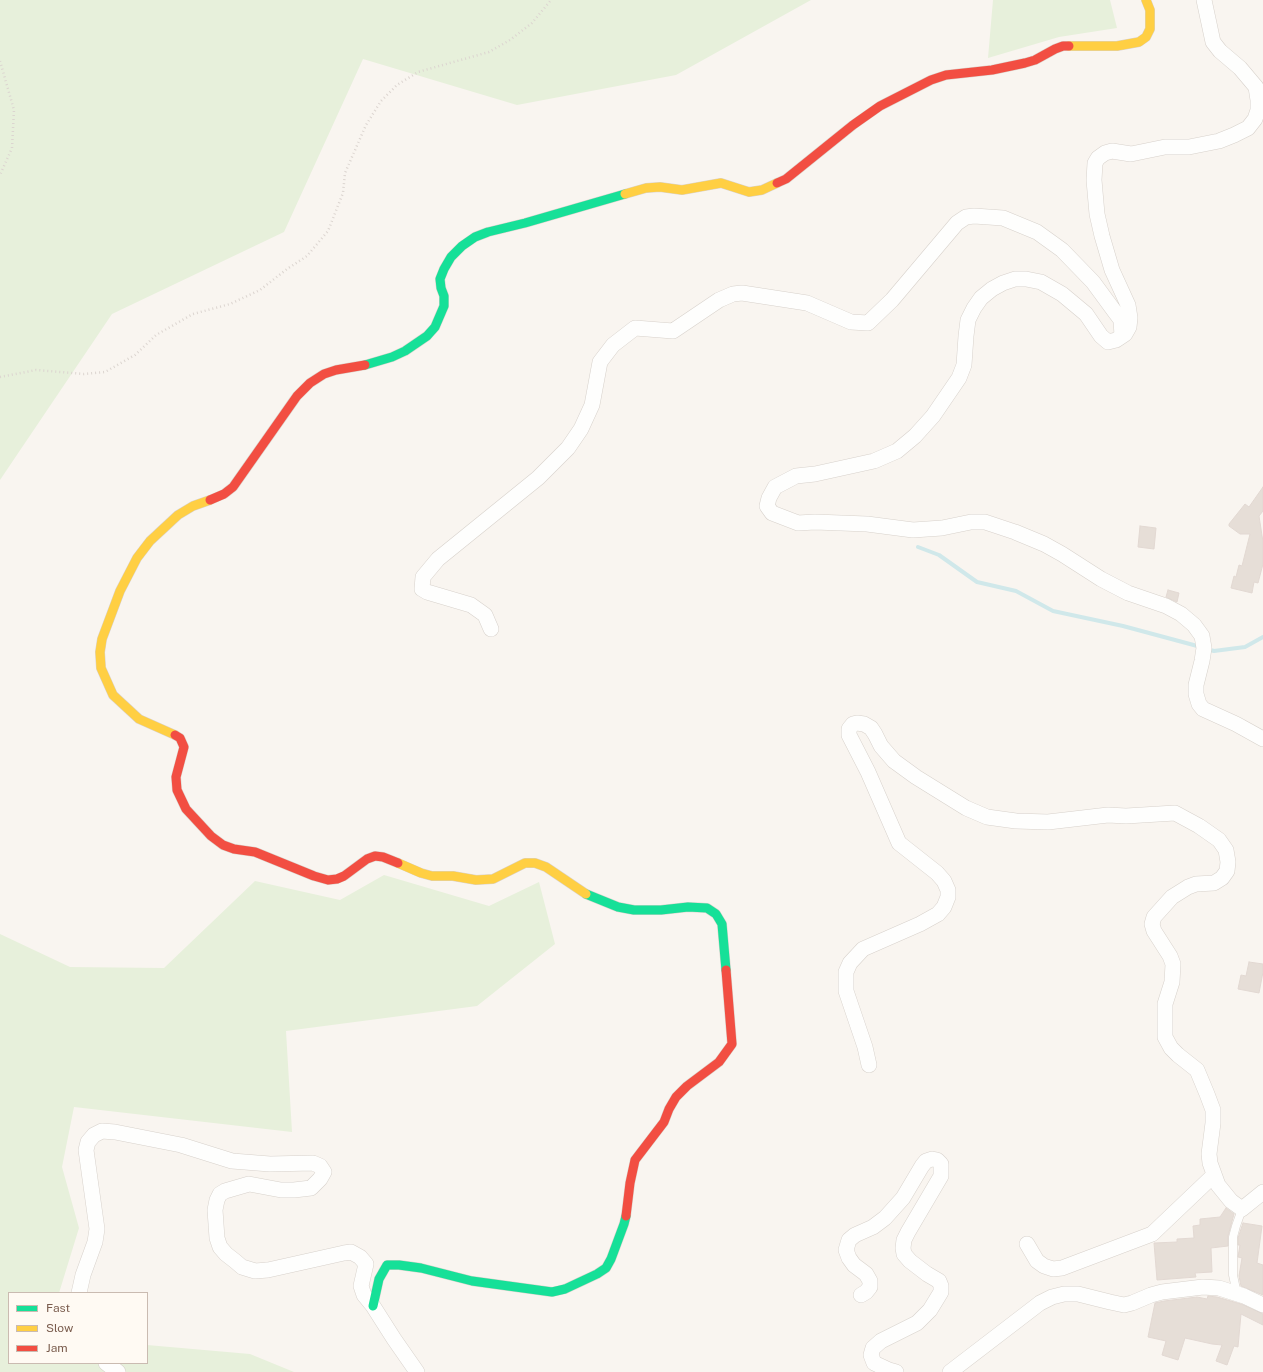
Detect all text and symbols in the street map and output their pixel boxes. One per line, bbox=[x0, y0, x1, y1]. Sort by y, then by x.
legend bbox=[8, 1292, 148, 1364]
text: Fast bbox=[46, 1301, 70, 1315]
text: Slow bbox=[46, 1321, 73, 1335]
text: Jam bbox=[46, 1341, 68, 1355]

